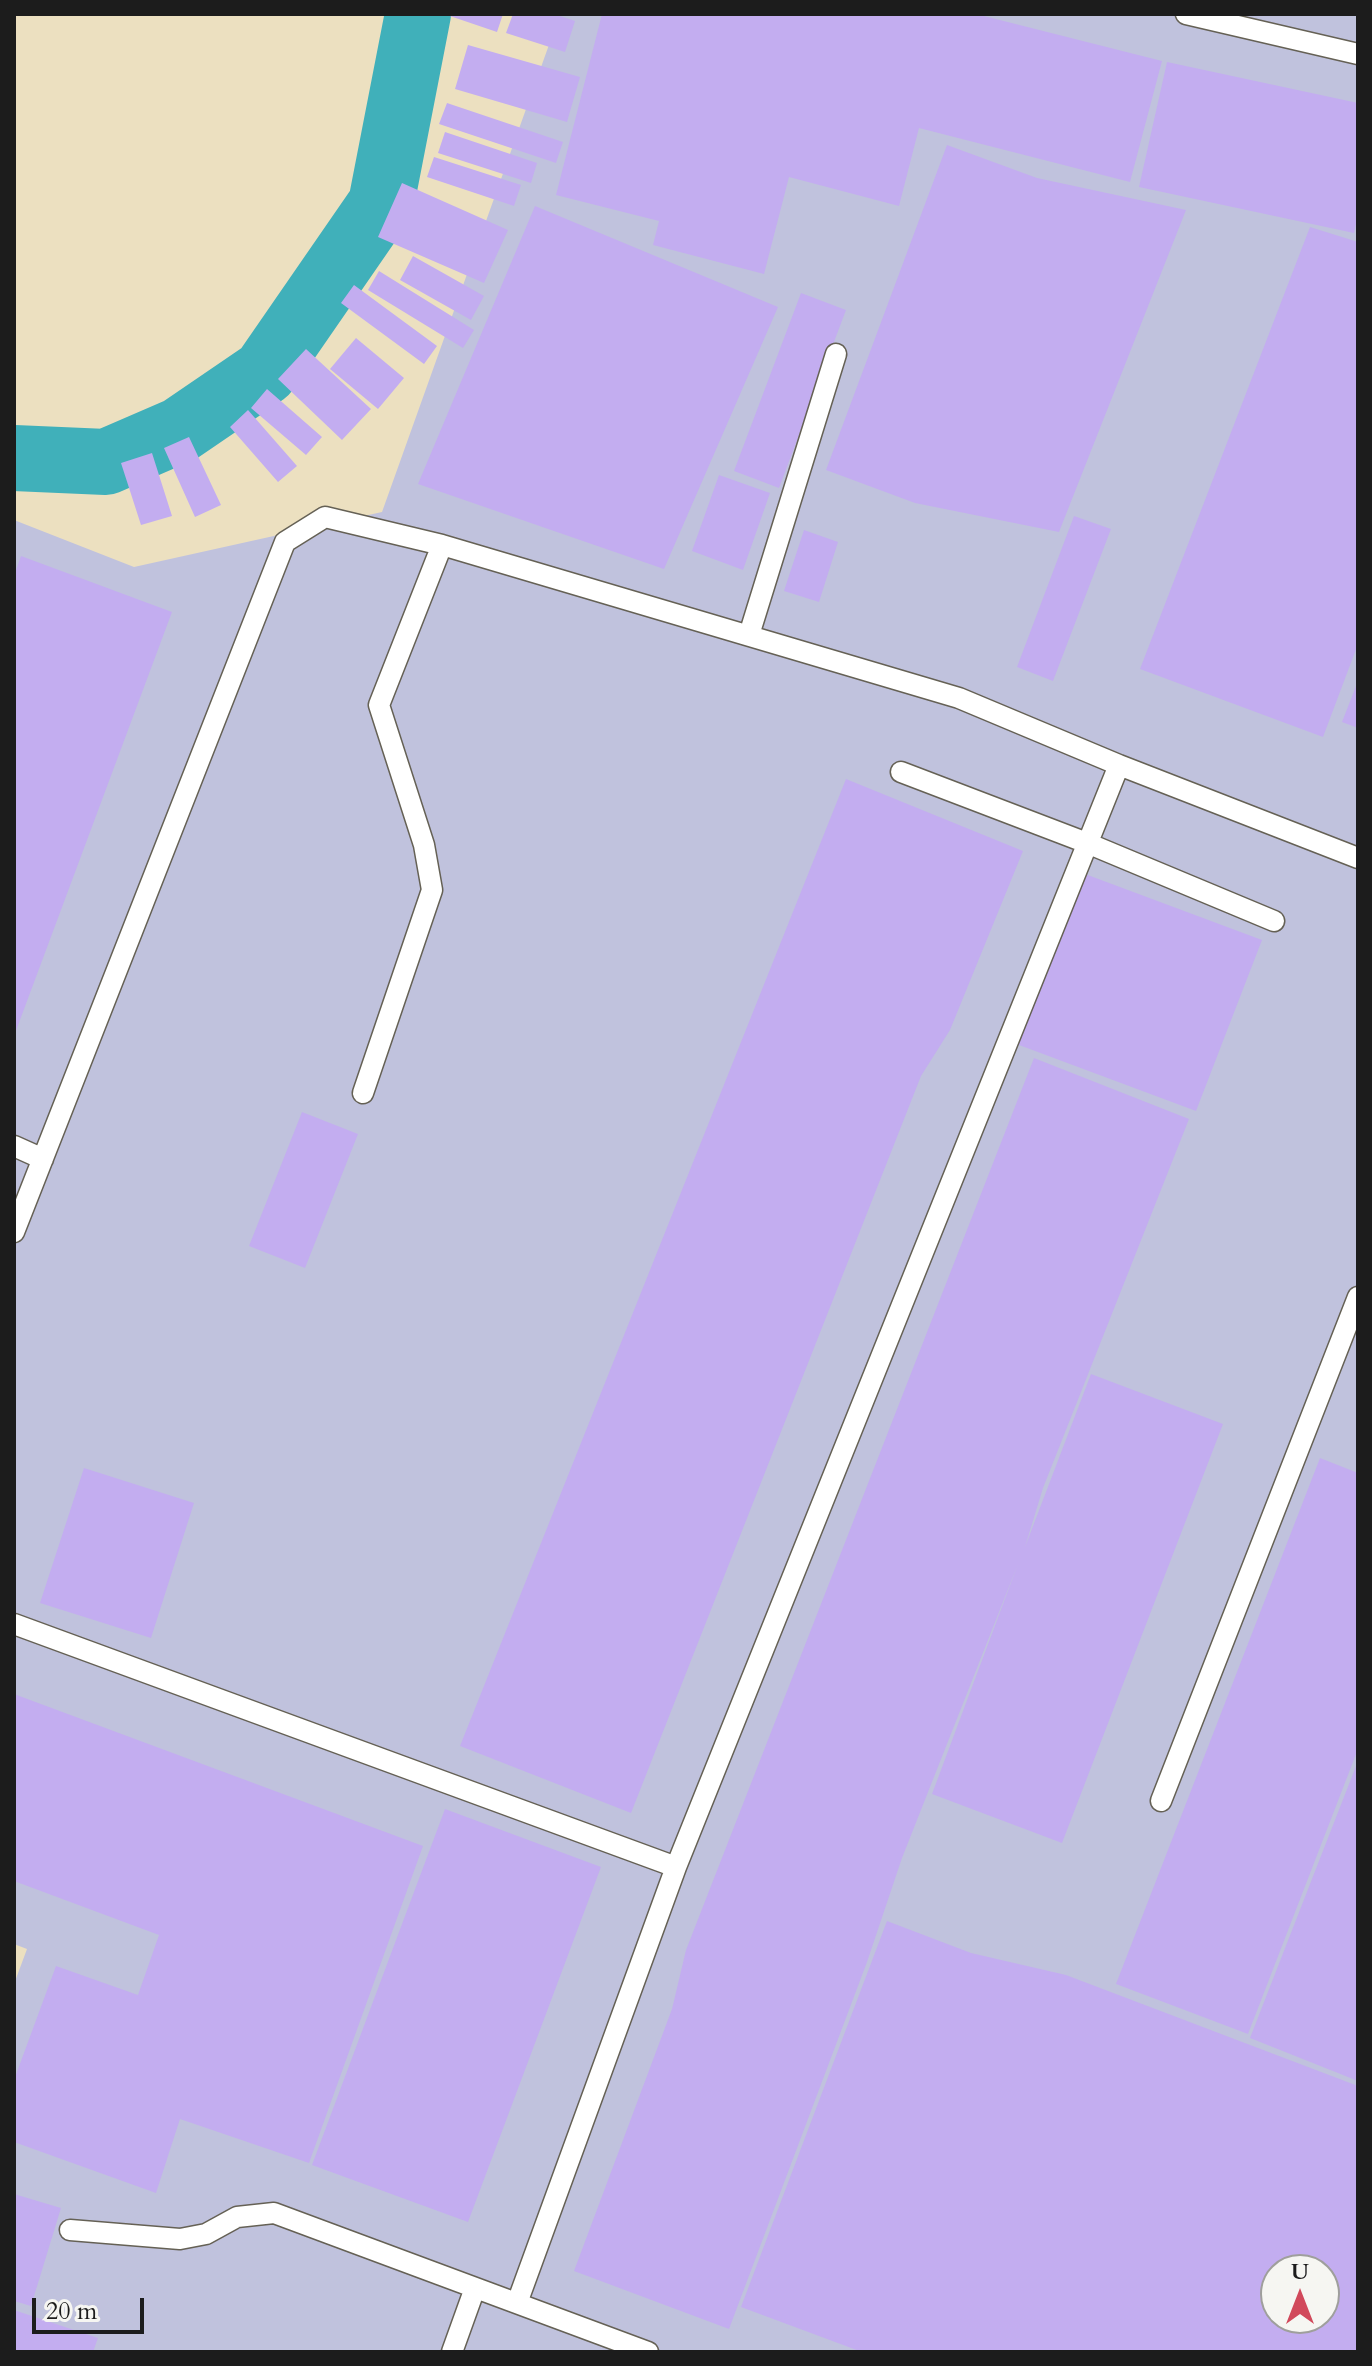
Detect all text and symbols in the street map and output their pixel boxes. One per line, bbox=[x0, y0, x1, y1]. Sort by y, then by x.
north arrow bbox=[1260, 2254, 1340, 2334]
text: U bbox=[1291, 2257, 1309, 2287]
scale bar bbox=[36, 2282, 148, 2332]
text: 20 m bbox=[46, 2295, 97, 2328]

